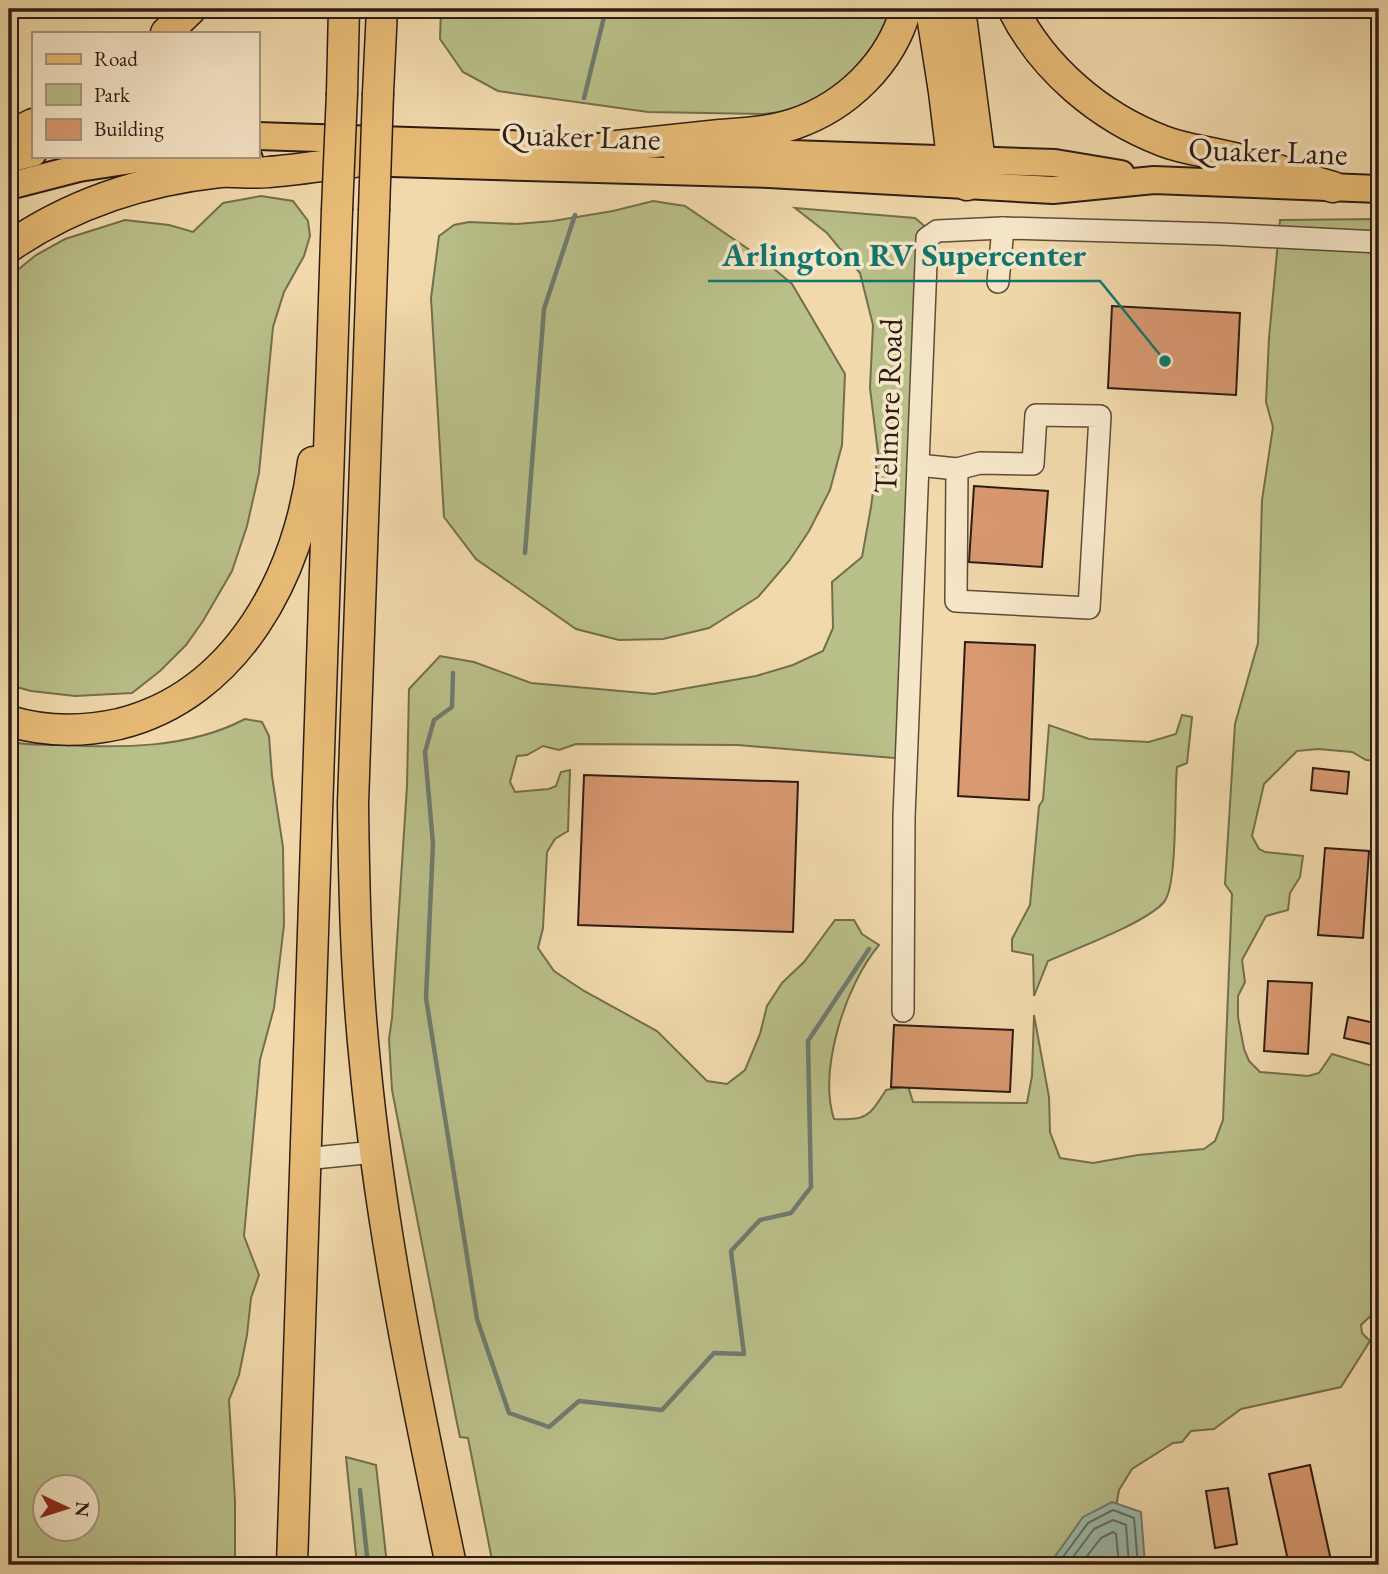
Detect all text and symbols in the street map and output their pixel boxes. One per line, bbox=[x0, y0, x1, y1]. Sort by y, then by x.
legend bbox=[32, 32, 259, 158]
text: Road bbox=[94, 45, 138, 72]
text: Park bbox=[94, 81, 131, 108]
street label: Quaker Lane bbox=[501, 112, 661, 160]
text: Building bbox=[94, 115, 164, 142]
street label: Quaker Lane bbox=[1188, 127, 1348, 175]
callout: Arlington RV Supercenter bbox=[708, 227, 1100, 281]
text: Arlington RV Supercenter bbox=[721, 233, 1087, 276]
street label: Telmore Road bbox=[864, 317, 912, 494]
north arrow bbox=[32, 1472, 102, 1542]
text: N bbox=[69, 1501, 95, 1518]

